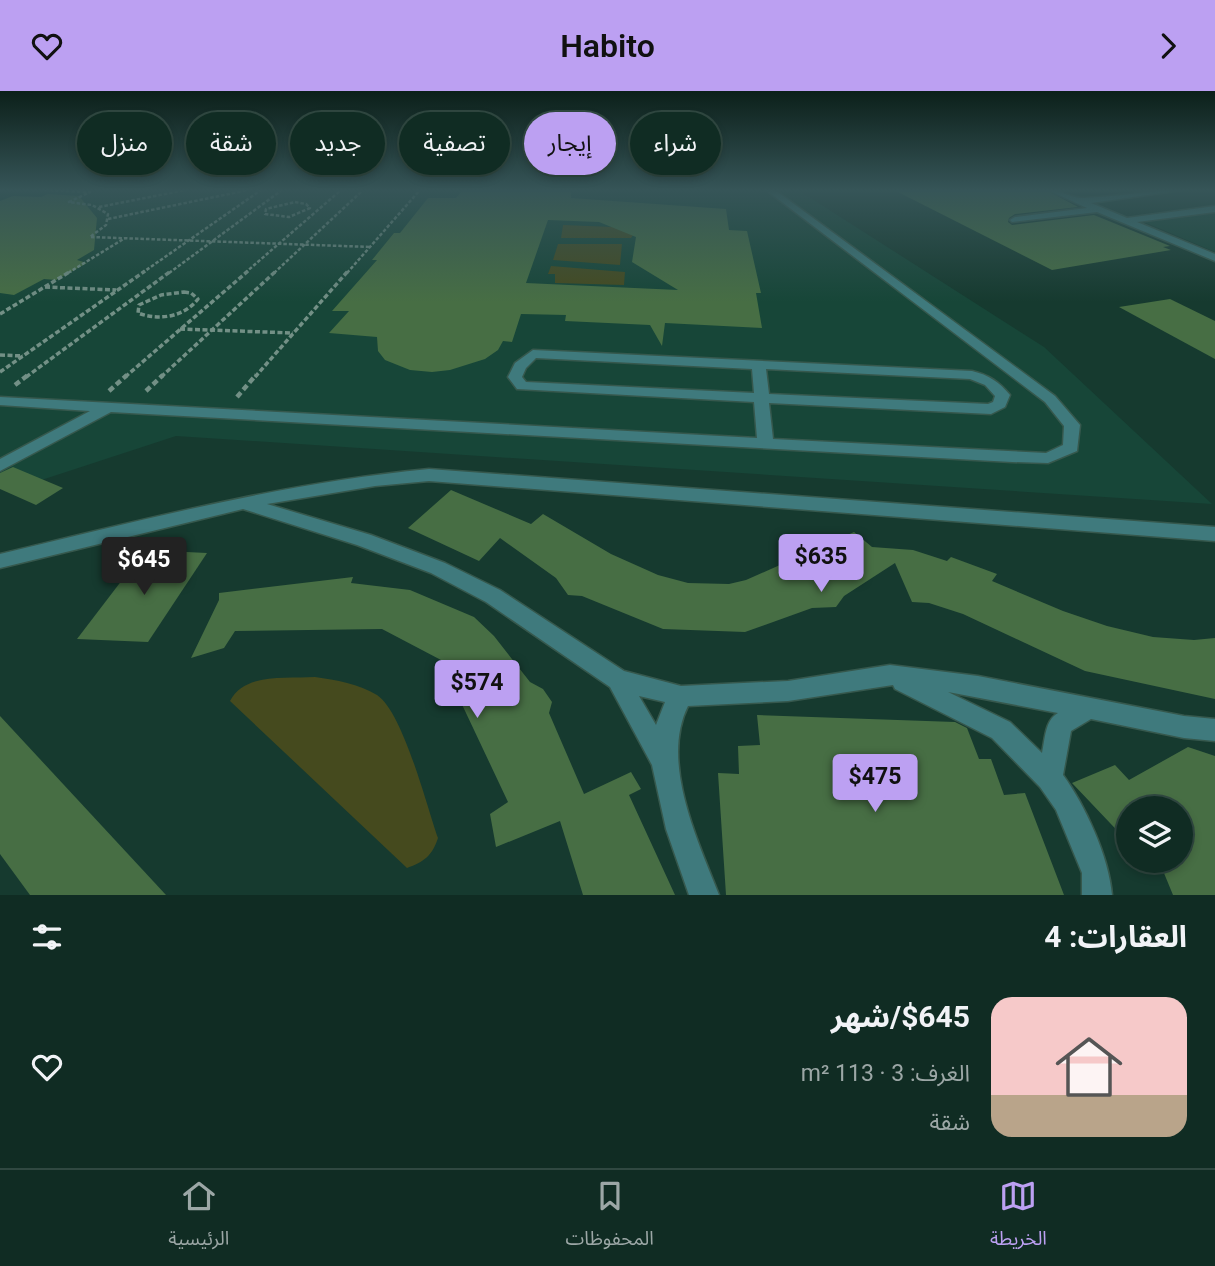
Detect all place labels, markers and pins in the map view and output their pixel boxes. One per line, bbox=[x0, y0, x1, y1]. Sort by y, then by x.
pin: $635 bbox=[780, 535, 862, 594]
pin: $645 bbox=[103, 538, 185, 597]
pin: $574 bbox=[436, 661, 518, 720]
pin: $475 bbox=[834, 755, 916, 814]

